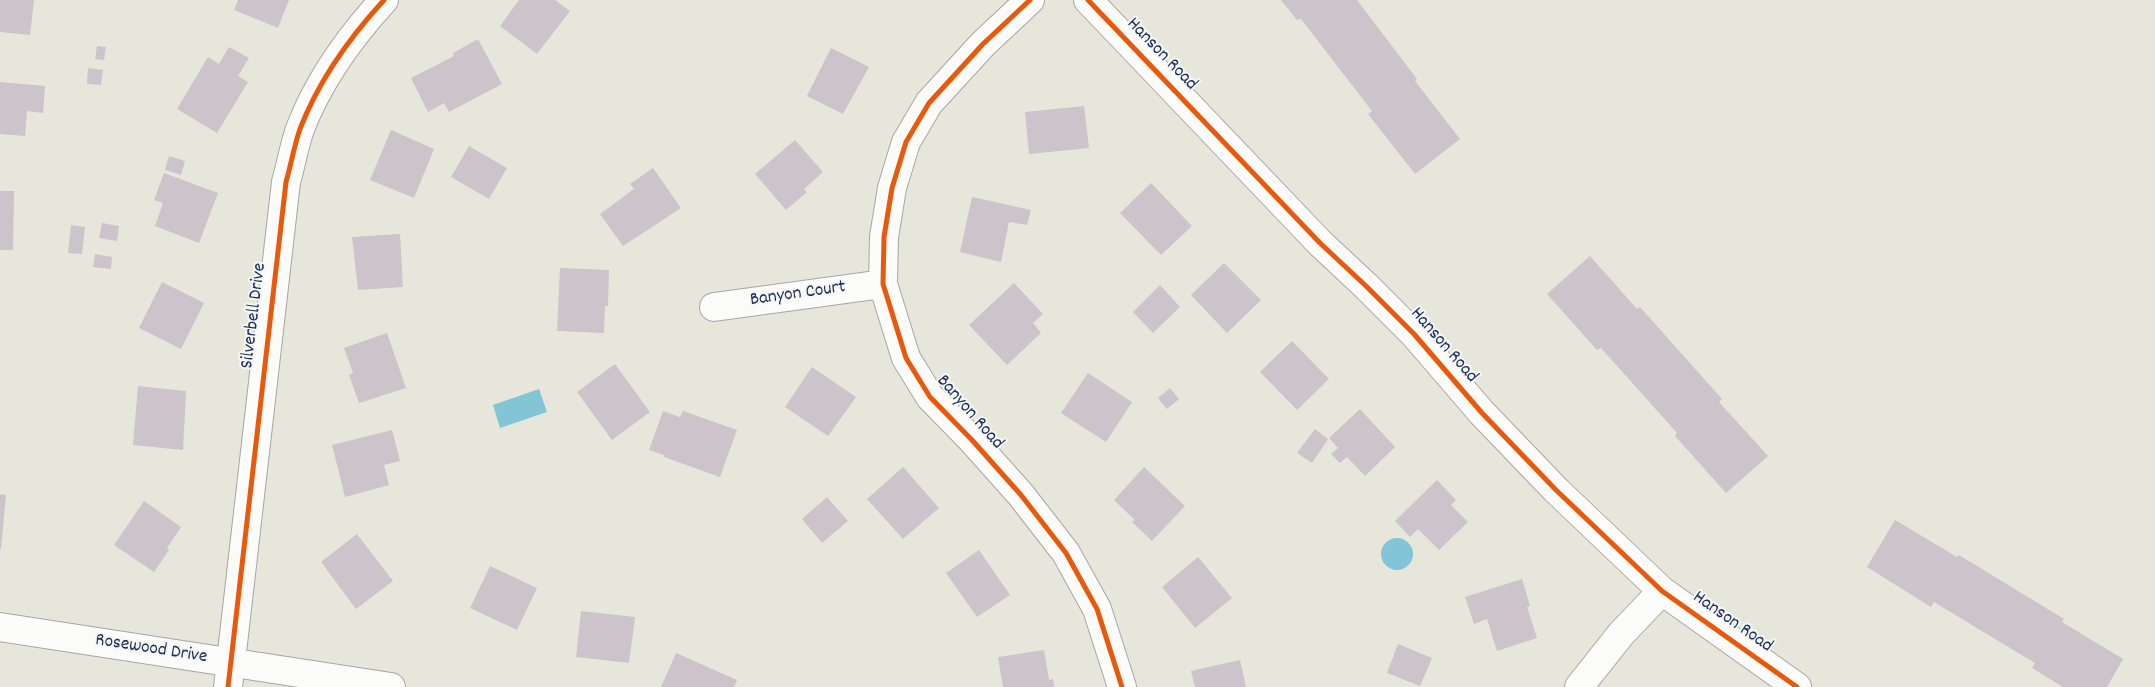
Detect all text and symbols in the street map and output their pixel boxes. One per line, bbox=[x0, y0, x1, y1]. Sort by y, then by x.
street label: Hanson Road bbox=[1121, 14, 1201, 96]
street label: Silverbell Drive bbox=[237, 262, 273, 370]
street label: Banyon Court bbox=[749, 277, 847, 313]
street label: Hanson Road bbox=[1404, 304, 1482, 388]
street label: Banyon Road bbox=[930, 371, 1008, 455]
street label: Hanson Road bbox=[1688, 587, 1776, 659]
street label: Rosewood Drive bbox=[93, 630, 209, 670]

